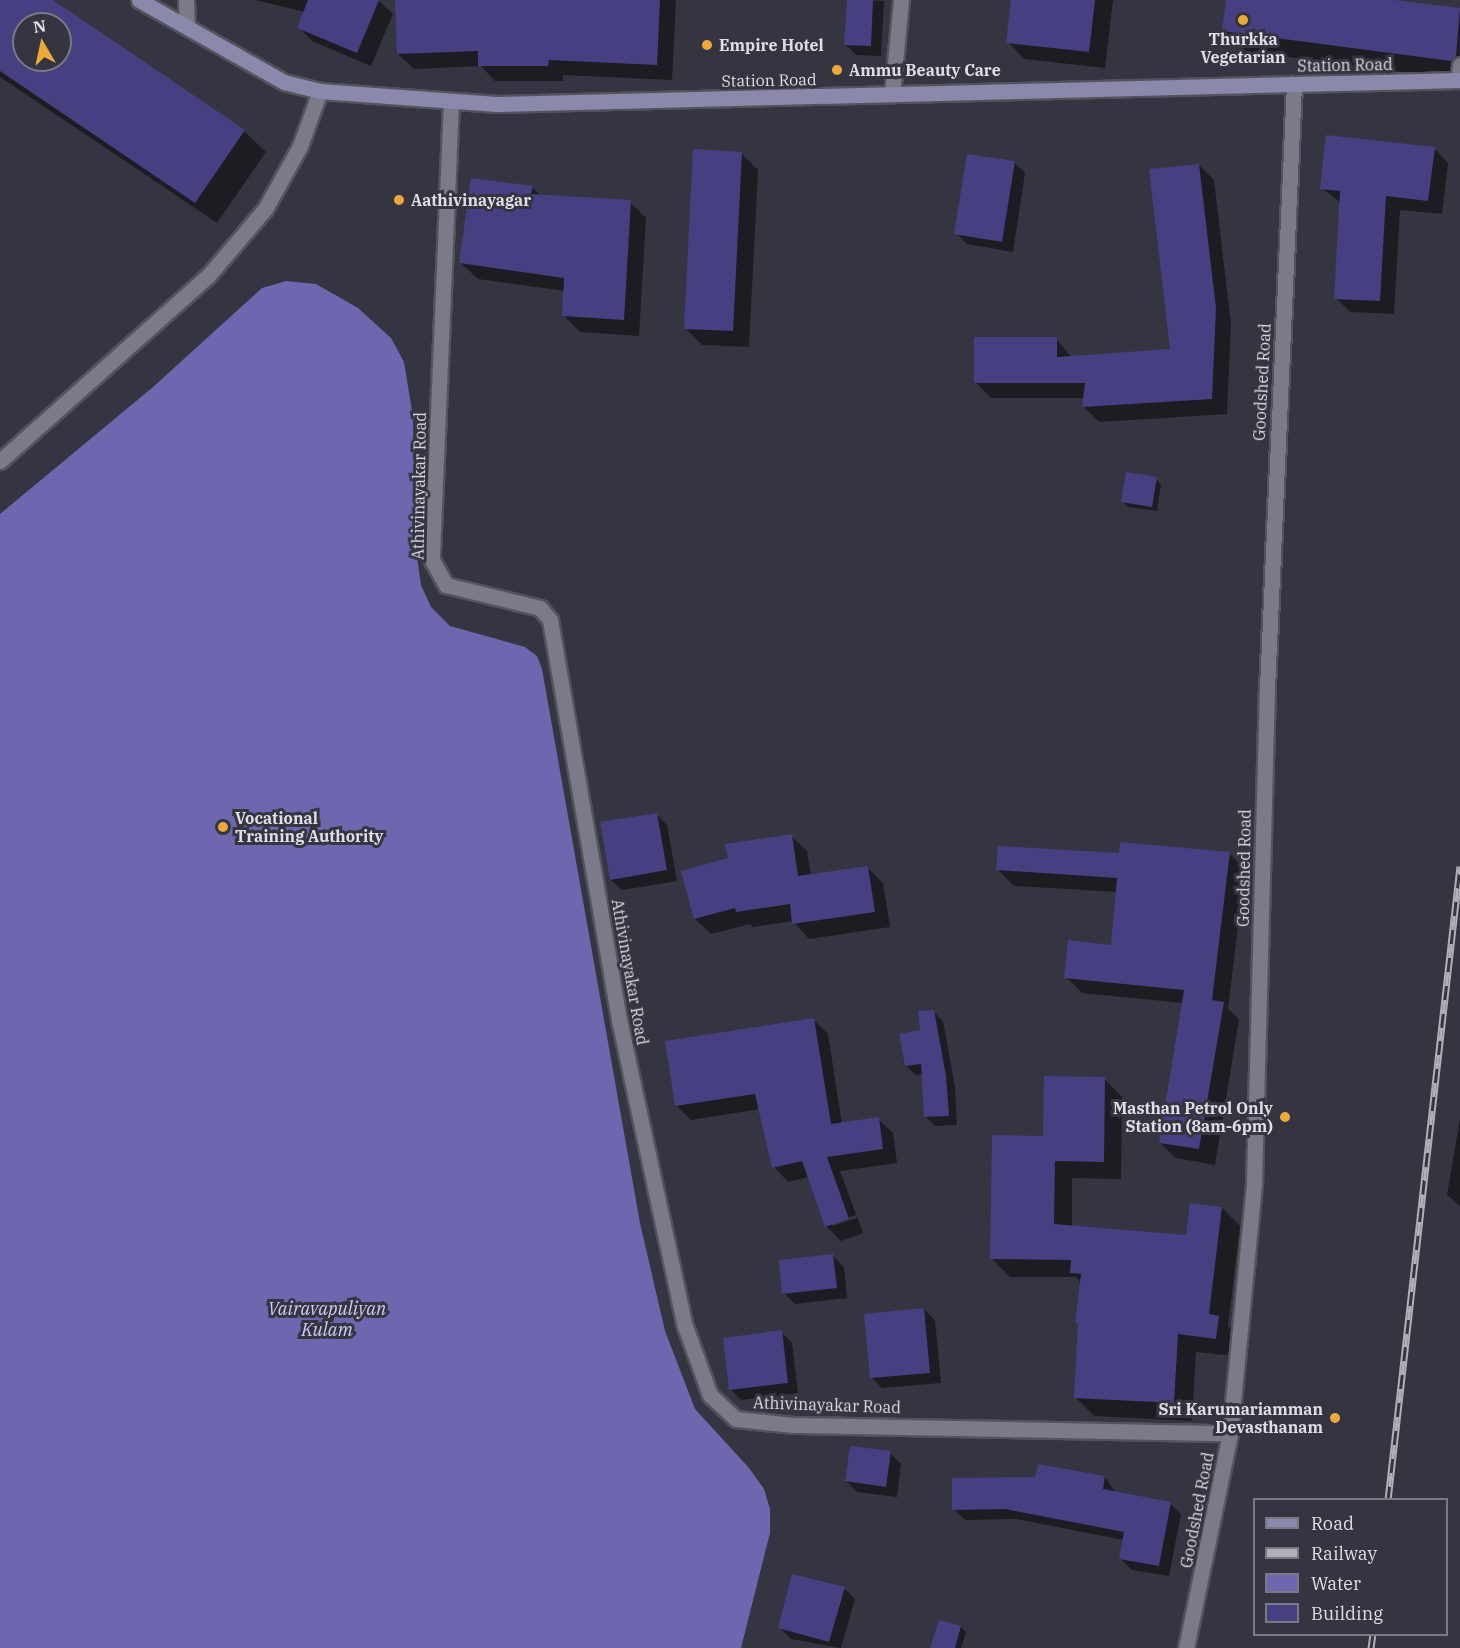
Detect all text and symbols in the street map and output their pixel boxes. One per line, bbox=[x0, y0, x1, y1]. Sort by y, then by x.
north arrow bbox=[12, 12, 72, 72]
marker: Thurkka Vegetarian bbox=[1236, 13, 1250, 27]
text: N bbox=[32, 15, 47, 37]
place label: Thurkka Vegetarian bbox=[1200, 29, 1286, 67]
place label: Empire Hotel bbox=[719, 35, 824, 55]
marker: Empire Hotel bbox=[700, 38, 714, 52]
street label: Station Road bbox=[1297, 55, 1393, 75]
place label: Ammu Beauty Care bbox=[849, 60, 1001, 80]
marker: Ammu Beauty Care bbox=[830, 63, 844, 77]
street label: Station Road bbox=[721, 70, 817, 90]
place label: Aathivinayagar bbox=[411, 190, 531, 210]
marker: Aathivinayagar bbox=[392, 193, 406, 207]
street label: Goodshed Road bbox=[1249, 323, 1275, 441]
street label: Athivinayakar Road bbox=[408, 412, 430, 560]
place label: Vocational Training Authority bbox=[235, 808, 383, 846]
street label: Goodshed Road bbox=[1233, 809, 1255, 927]
marker: Vocational Training Authority bbox=[216, 820, 230, 834]
street label: Athivinayakar Road bbox=[608, 897, 652, 1047]
place label: Masthan Petrol Only Station (8am-6pm) bbox=[1113, 1098, 1273, 1136]
marker: Masthan Petrol Only Station (8am-6pm) bbox=[1278, 1110, 1292, 1124]
water label: Vairavapuliyan Kulam bbox=[268, 1299, 386, 1342]
street label: Athivinayakar Road bbox=[753, 1393, 901, 1417]
place label: Sri Karumariamman Devasthanam bbox=[1159, 1399, 1323, 1437]
marker: Sri Karumariamman Devasthanam bbox=[1328, 1411, 1342, 1425]
street label: Goodshed Road bbox=[1176, 1450, 1218, 1570]
legend bbox=[1253, 1498, 1448, 1636]
text: Road bbox=[1311, 1512, 1354, 1535]
text: Railway bbox=[1311, 1542, 1377, 1565]
text: Water bbox=[1311, 1572, 1361, 1595]
text: Building bbox=[1311, 1602, 1383, 1625]

